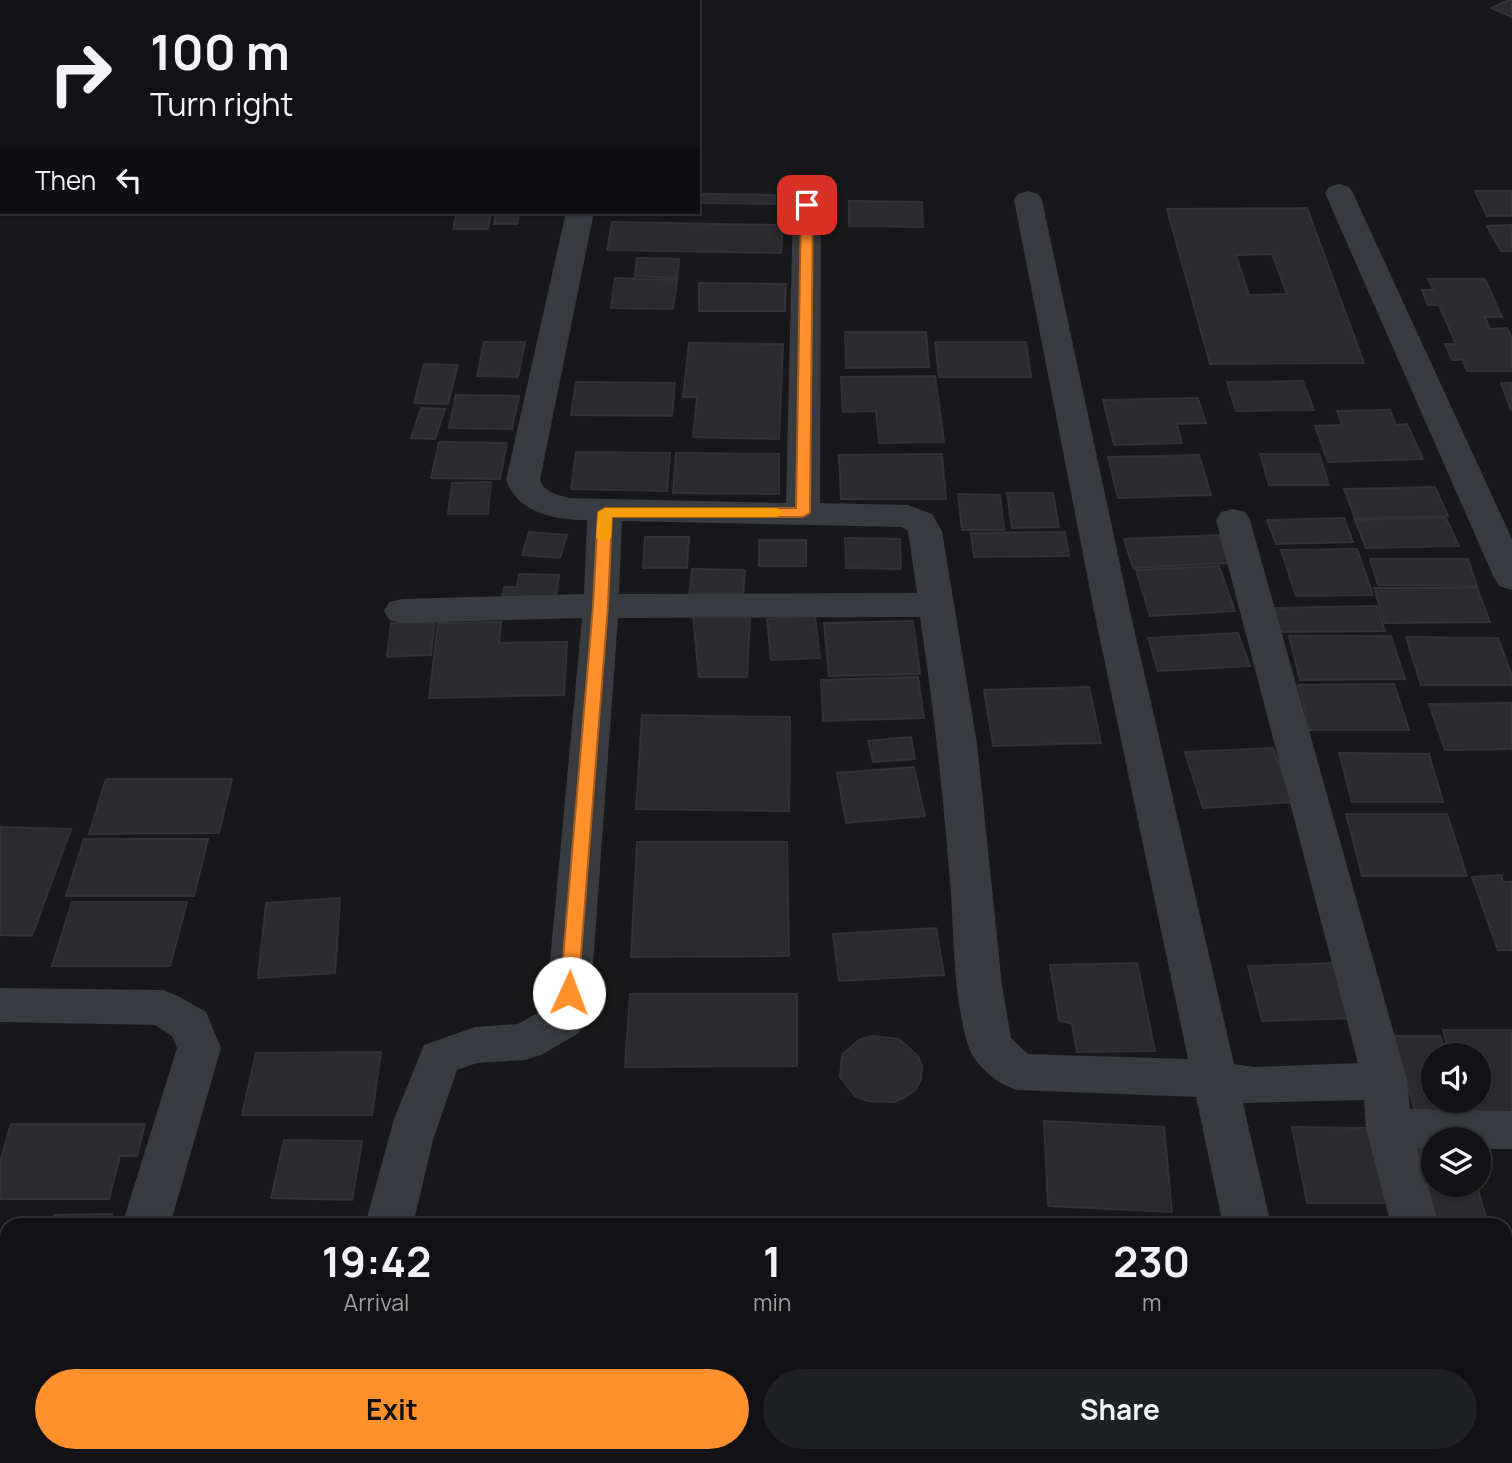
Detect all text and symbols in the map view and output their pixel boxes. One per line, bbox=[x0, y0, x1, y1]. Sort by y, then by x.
text: 100 m bbox=[150, 18, 290, 85]
icon: right bbox=[35, 28, 126, 119]
text: Turn right bbox=[150, 82, 293, 126]
icon: left bbox=[110, 161, 148, 199]
text: Then bbox=[35, 162, 96, 198]
pin bbox=[777, 175, 837, 235]
icon: arrive bbox=[788, 186, 826, 224]
position arrow bbox=[532, 956, 606, 1030]
map controls bbox=[1421, 1043, 1491, 1197]
button: sound bbox=[1421, 1043, 1491, 1113]
button: layers bbox=[1421, 1127, 1491, 1197]
text: 19:42 bbox=[322, 1232, 431, 1290]
text: 1 bbox=[763, 1232, 781, 1290]
text: 230 bbox=[1113, 1232, 1190, 1290]
text: Arrival bbox=[344, 1286, 409, 1318]
text: min bbox=[753, 1286, 791, 1318]
text: m bbox=[1142, 1286, 1161, 1318]
button: Exit bbox=[35, 1369, 749, 1449]
button: Share bbox=[763, 1369, 1477, 1449]

